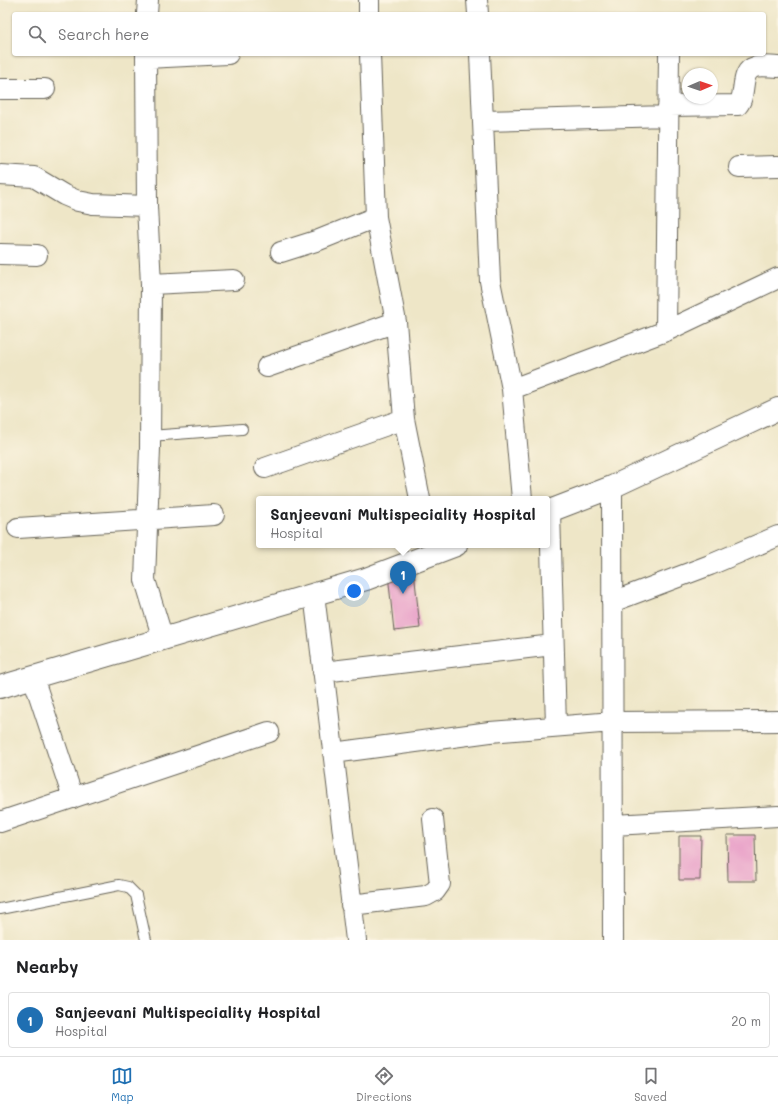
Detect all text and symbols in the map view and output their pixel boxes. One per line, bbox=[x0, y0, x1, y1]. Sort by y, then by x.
search box bbox=[12, 12, 766, 56]
icon: search bbox=[26, 23, 48, 45]
text: Search here bbox=[58, 24, 149, 44]
north arrow bbox=[682, 68, 718, 104]
popup bbox=[256, 496, 550, 548]
text: Sanjeevani Multispeciality Hospital bbox=[270, 504, 536, 524]
text: Hospital bbox=[270, 524, 323, 541]
pin: 1 bbox=[390, 561, 416, 594]
your location bbox=[344, 581, 364, 601]
text: Nearby bbox=[16, 955, 78, 977]
text: Sanjeevani Multispeciality Hospital bbox=[55, 1002, 320, 1022]
text: 1 bbox=[27, 1012, 33, 1029]
text: 20 m bbox=[731, 1012, 761, 1029]
text: Hospital bbox=[55, 1022, 107, 1039]
tab: Map bbox=[111, 1065, 134, 1104]
tab: Directions bbox=[356, 1065, 412, 1104]
tab: Saved bbox=[634, 1065, 667, 1104]

